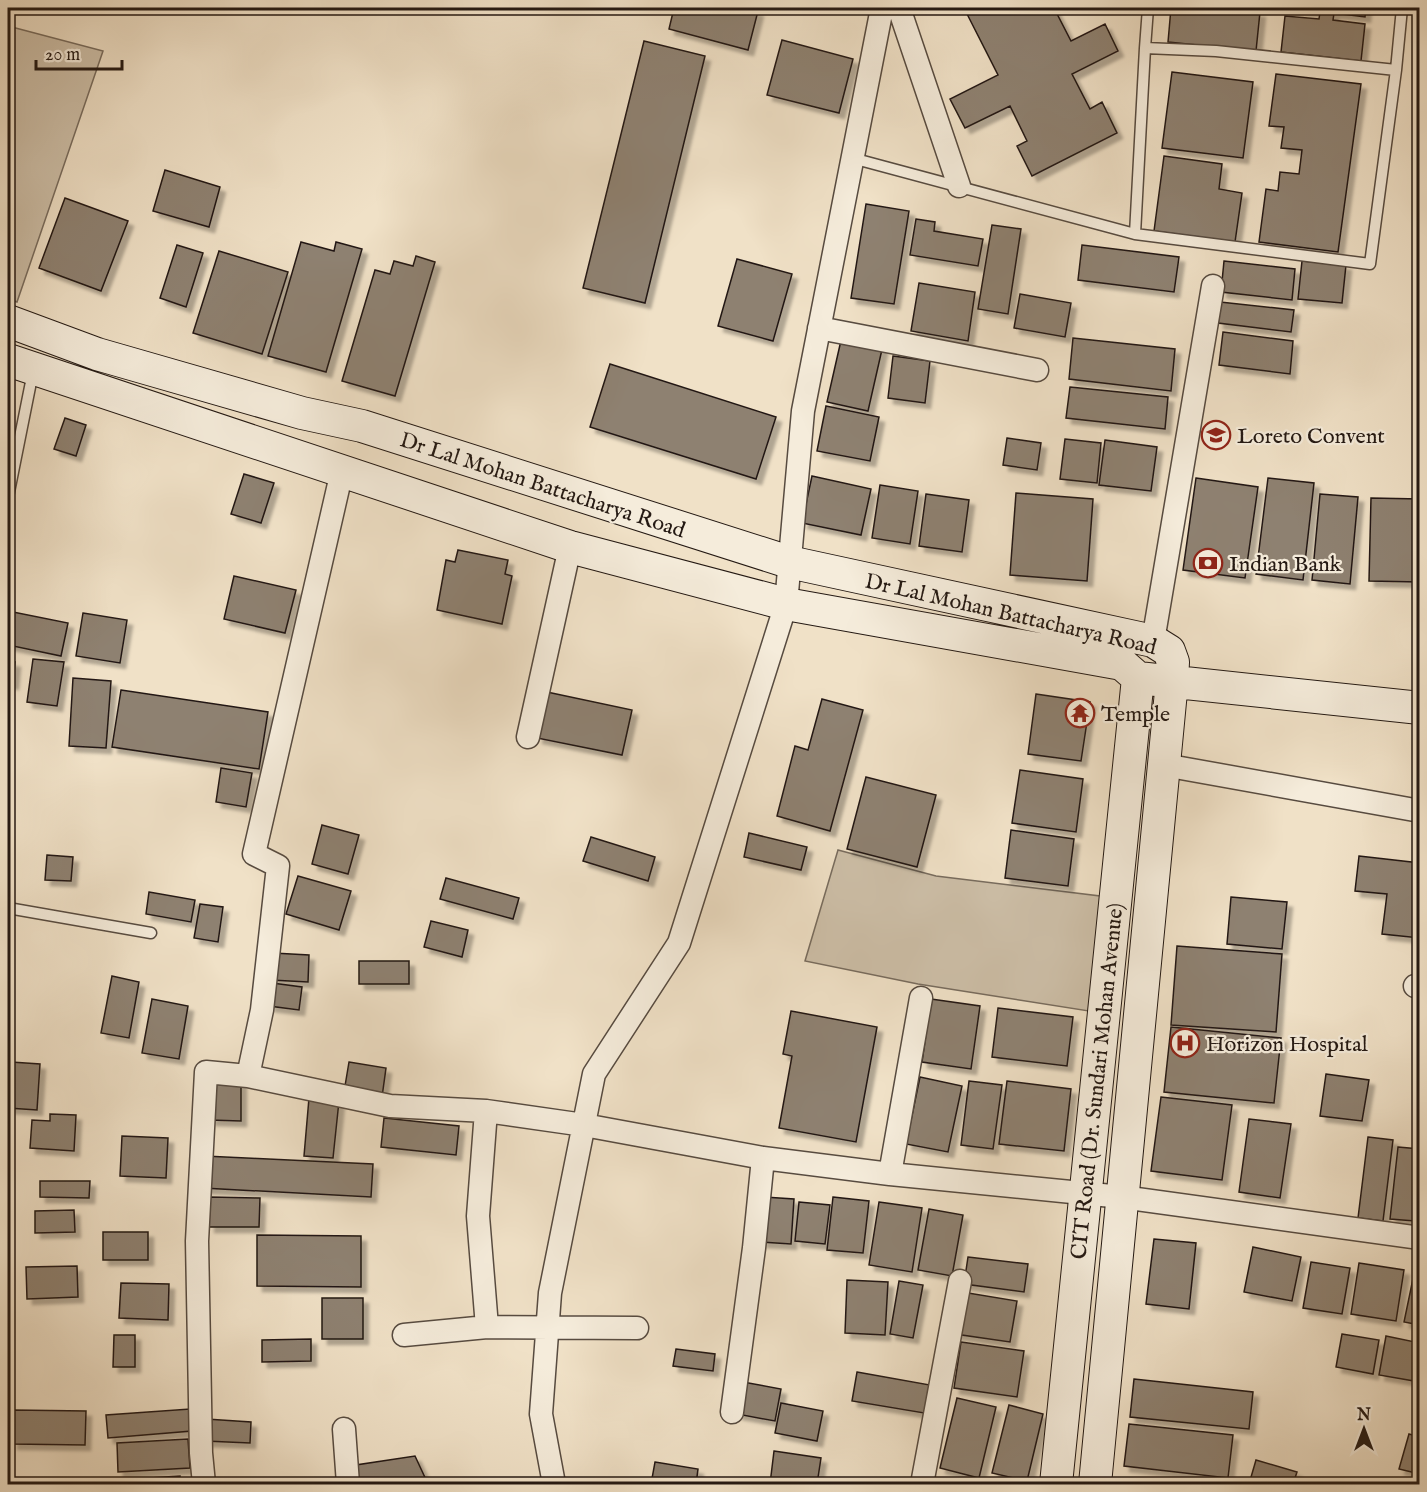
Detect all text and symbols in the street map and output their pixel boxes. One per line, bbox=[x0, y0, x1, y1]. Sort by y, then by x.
scale bar bbox=[36, 33, 122, 71]
text: 20 m bbox=[45, 44, 80, 67]
school or university icon: Loreto Convent bbox=[1200, 419, 1232, 451]
place label: Loreto Convent bbox=[1237, 423, 1385, 451]
street label: Dr Lal Mohan Battacharya Road bbox=[396, 426, 689, 545]
bank icon: Indian Bank bbox=[1192, 547, 1224, 579]
place label: Indian Bank bbox=[1229, 551, 1342, 579]
street label: Dr Lal Mohan Battacharya Road bbox=[862, 568, 1159, 662]
temple icon: Temple bbox=[1064, 697, 1096, 729]
place label: Temple bbox=[1101, 701, 1170, 729]
street label: CIT Road (Dr. Sundari Mohan Avenue) bbox=[1065, 902, 1131, 1261]
hospital icon: Horizon Hospital bbox=[1169, 1027, 1201, 1059]
place label: Horizon Hospital bbox=[1206, 1031, 1368, 1059]
north arrow bbox=[1334, 1399, 1394, 1459]
text: N bbox=[1356, 1406, 1371, 1426]

